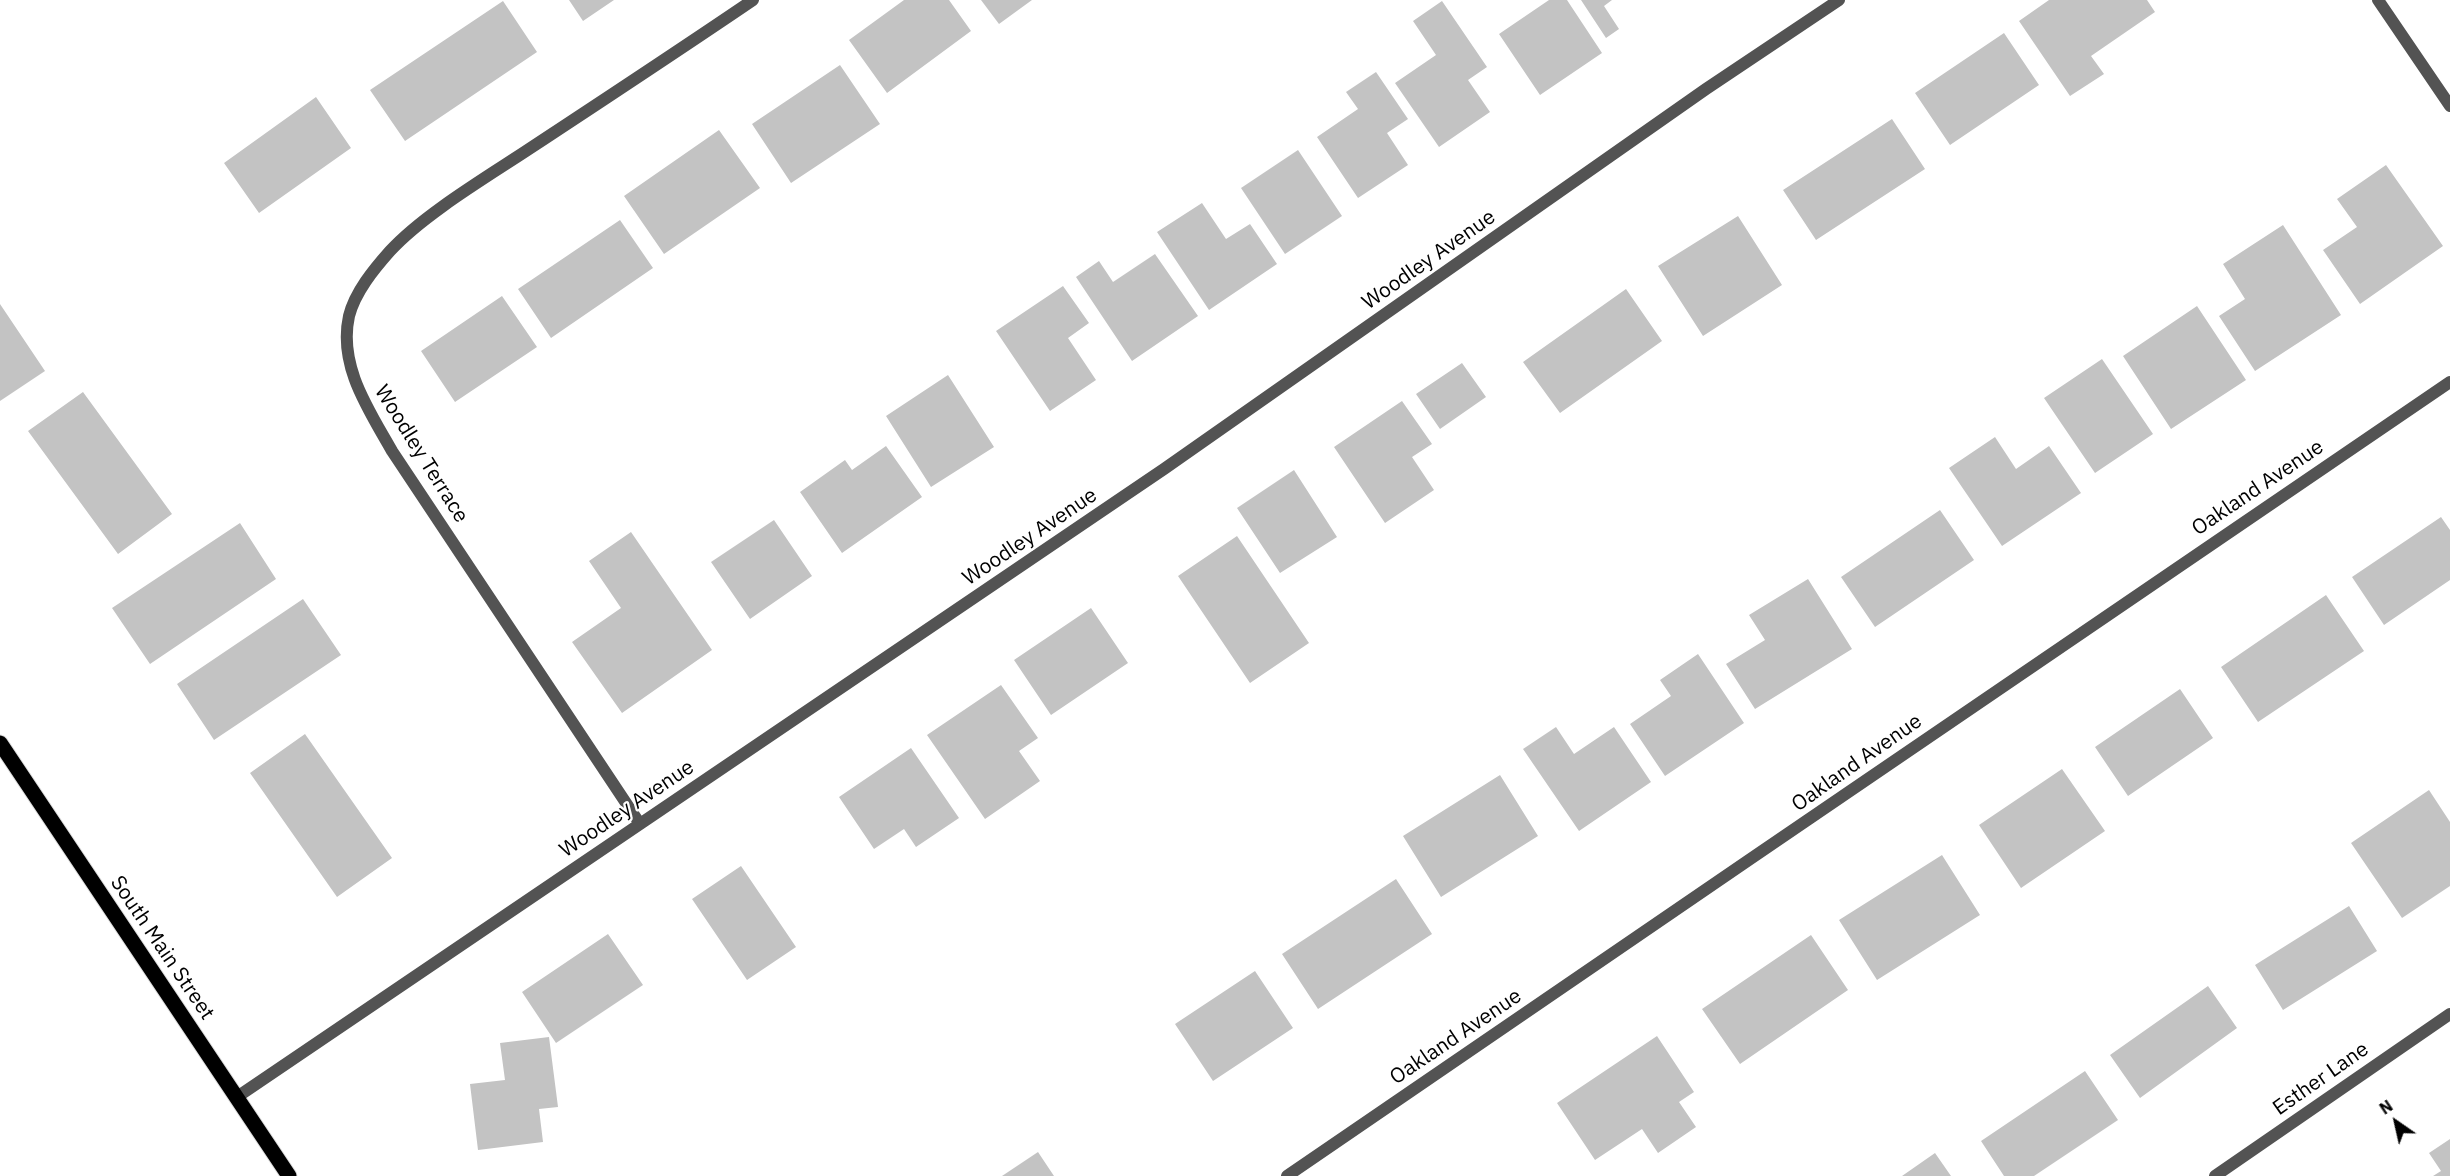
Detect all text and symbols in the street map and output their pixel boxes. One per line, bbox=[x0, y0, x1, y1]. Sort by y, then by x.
street label: Woodley Avenue bbox=[1358, 205, 1500, 315]
street label: Woodley Terrace bbox=[369, 381, 473, 527]
street label: Oakland Avenue bbox=[2187, 435, 2329, 541]
street label: Woodley Avenue bbox=[958, 483, 1102, 591]
street label: Oakland Avenue bbox=[1787, 709, 1927, 817]
street label: Woodley Avenue bbox=[555, 755, 699, 863]
street label: South Main Street bbox=[105, 871, 219, 1025]
street label: Oakland Avenue bbox=[1385, 984, 1527, 1090]
street label: Esther Lane bbox=[2268, 1037, 2374, 1121]
north arrow bbox=[2366, 1092, 2426, 1152]
text: N bbox=[2376, 1096, 2396, 1119]

